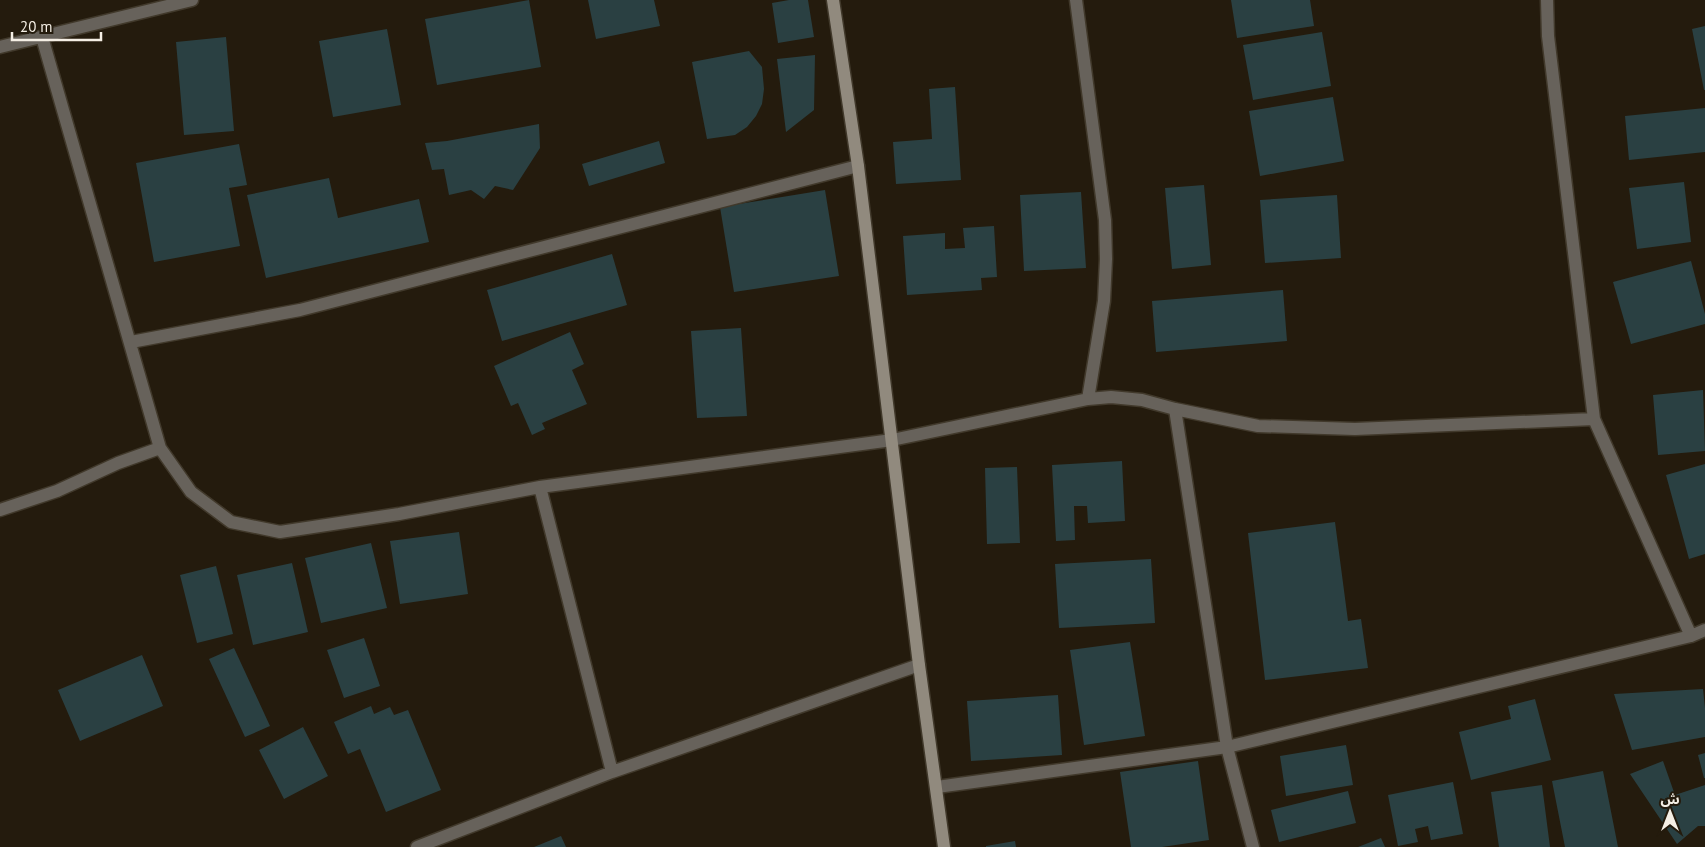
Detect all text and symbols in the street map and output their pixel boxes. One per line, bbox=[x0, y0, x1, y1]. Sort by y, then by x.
scale bar bbox=[12, 10, 101, 42]
text: 20 m bbox=[20, 17, 53, 36]
north arrow bbox=[1645, 787, 1695, 837]
text: ش bbox=[1660, 790, 1680, 808]

